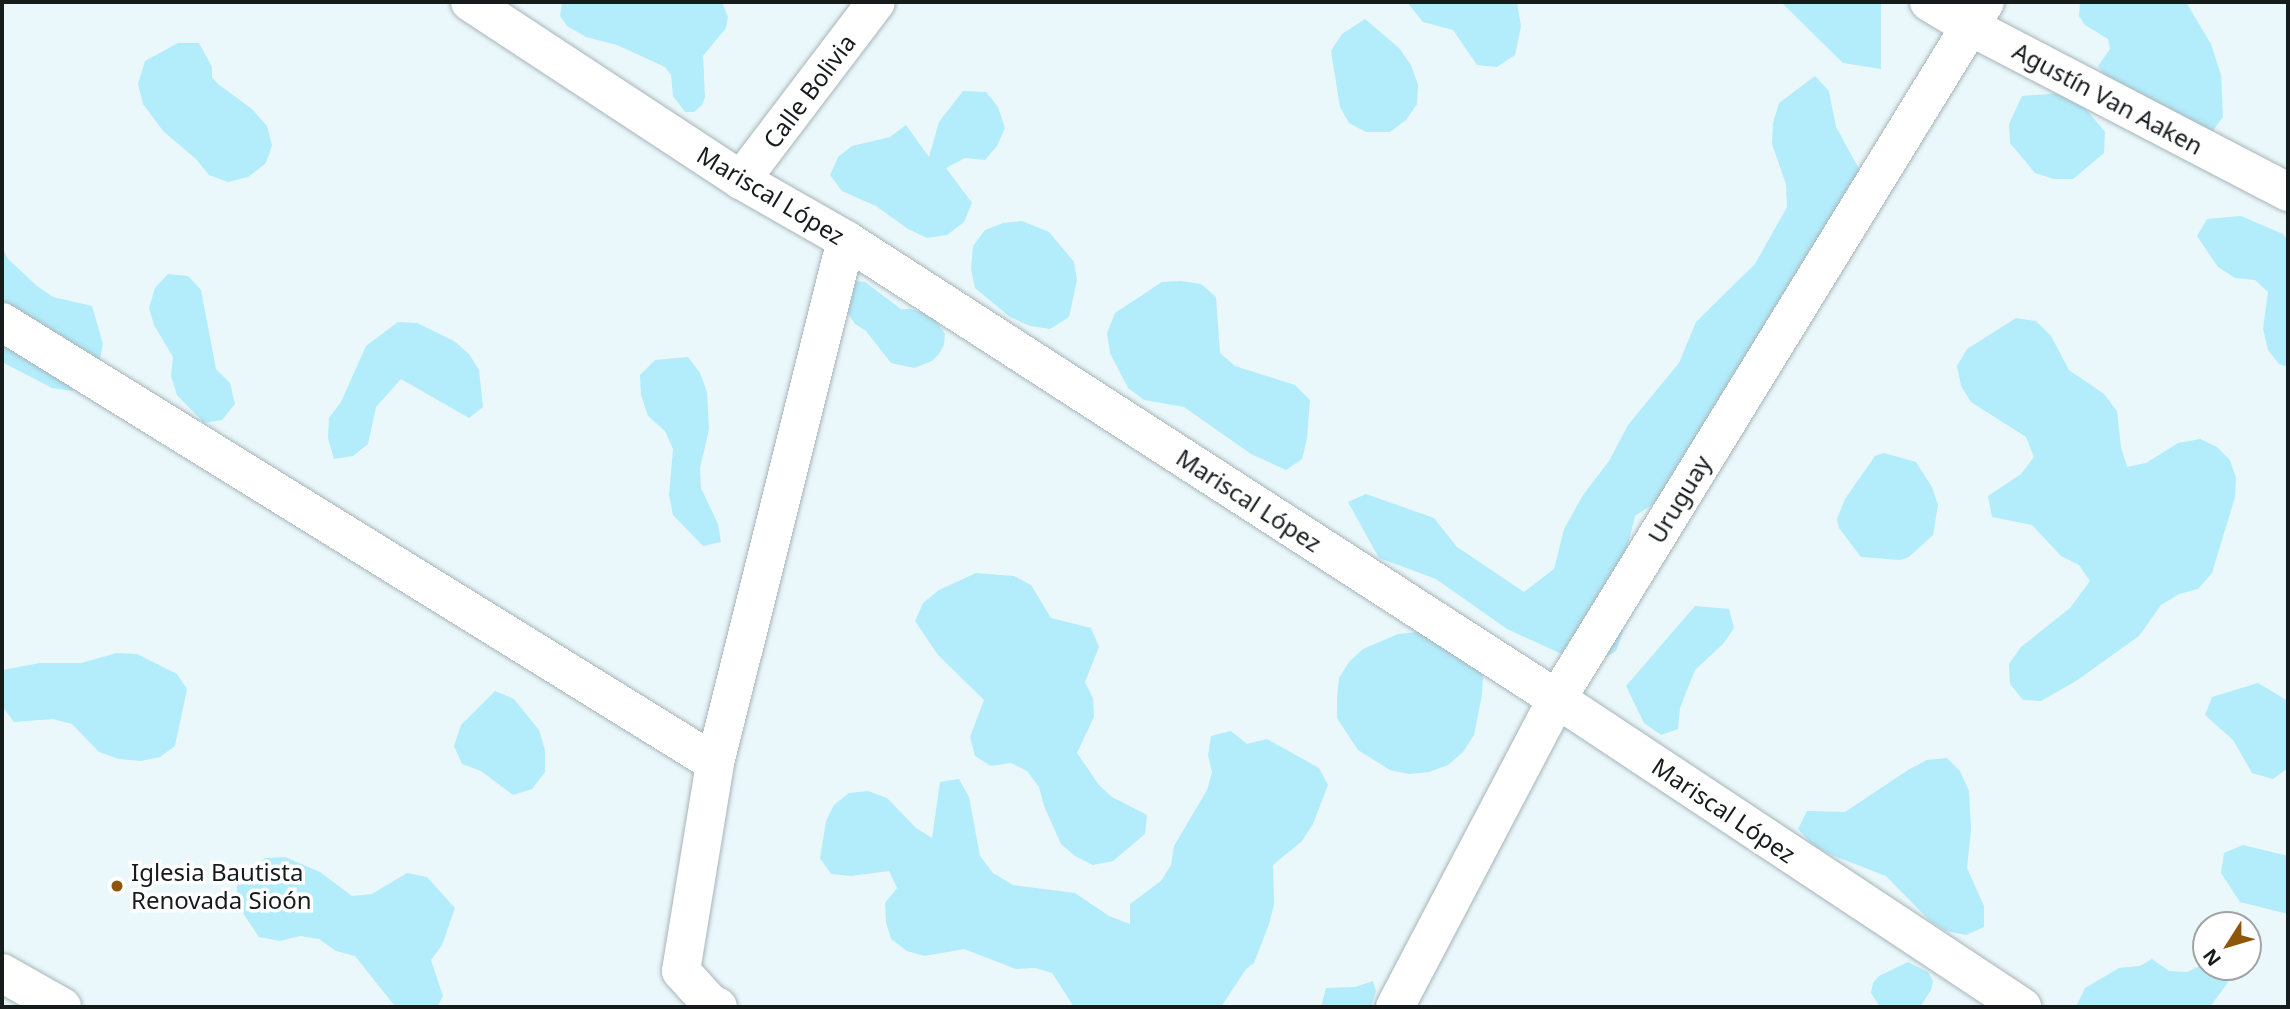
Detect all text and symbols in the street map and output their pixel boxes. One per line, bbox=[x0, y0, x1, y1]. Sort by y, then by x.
street label: Calle Bolivia bbox=[757, 28, 861, 154]
street label: Agustín Van Aaken bbox=[2008, 36, 2208, 160]
street label: Mariscal López bbox=[692, 140, 850, 250]
street label: Mariscal López bbox=[1171, 443, 1327, 557]
street label: Uruguay bbox=[1642, 450, 1716, 548]
street label: Mariscal López bbox=[1647, 751, 1801, 869]
place label: Iglesia Bautista Renovada Sioón bbox=[131, 858, 312, 914]
marker: Iglesia Bautista Renovada Sioón bbox=[109, 878, 125, 894]
north arrow bbox=[2192, 911, 2262, 981]
text: N bbox=[2197, 943, 2227, 971]

